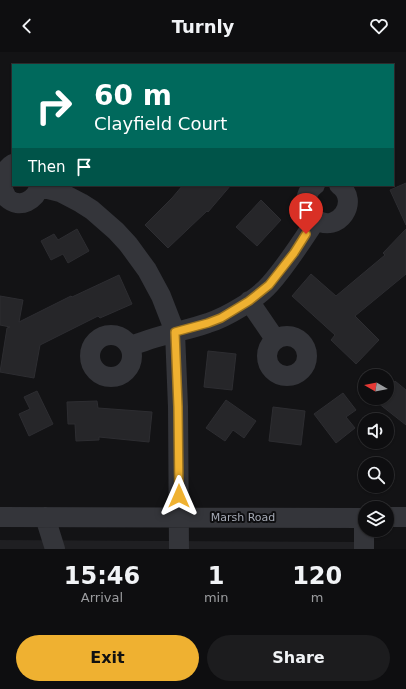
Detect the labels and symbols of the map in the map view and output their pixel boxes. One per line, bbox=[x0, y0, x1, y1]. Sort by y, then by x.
pin bbox=[289, 193, 323, 234]
north arrow bbox=[358, 369, 394, 405]
position arrow bbox=[158, 475, 200, 517]
street label: Marsh Road bbox=[211, 511, 275, 524]

